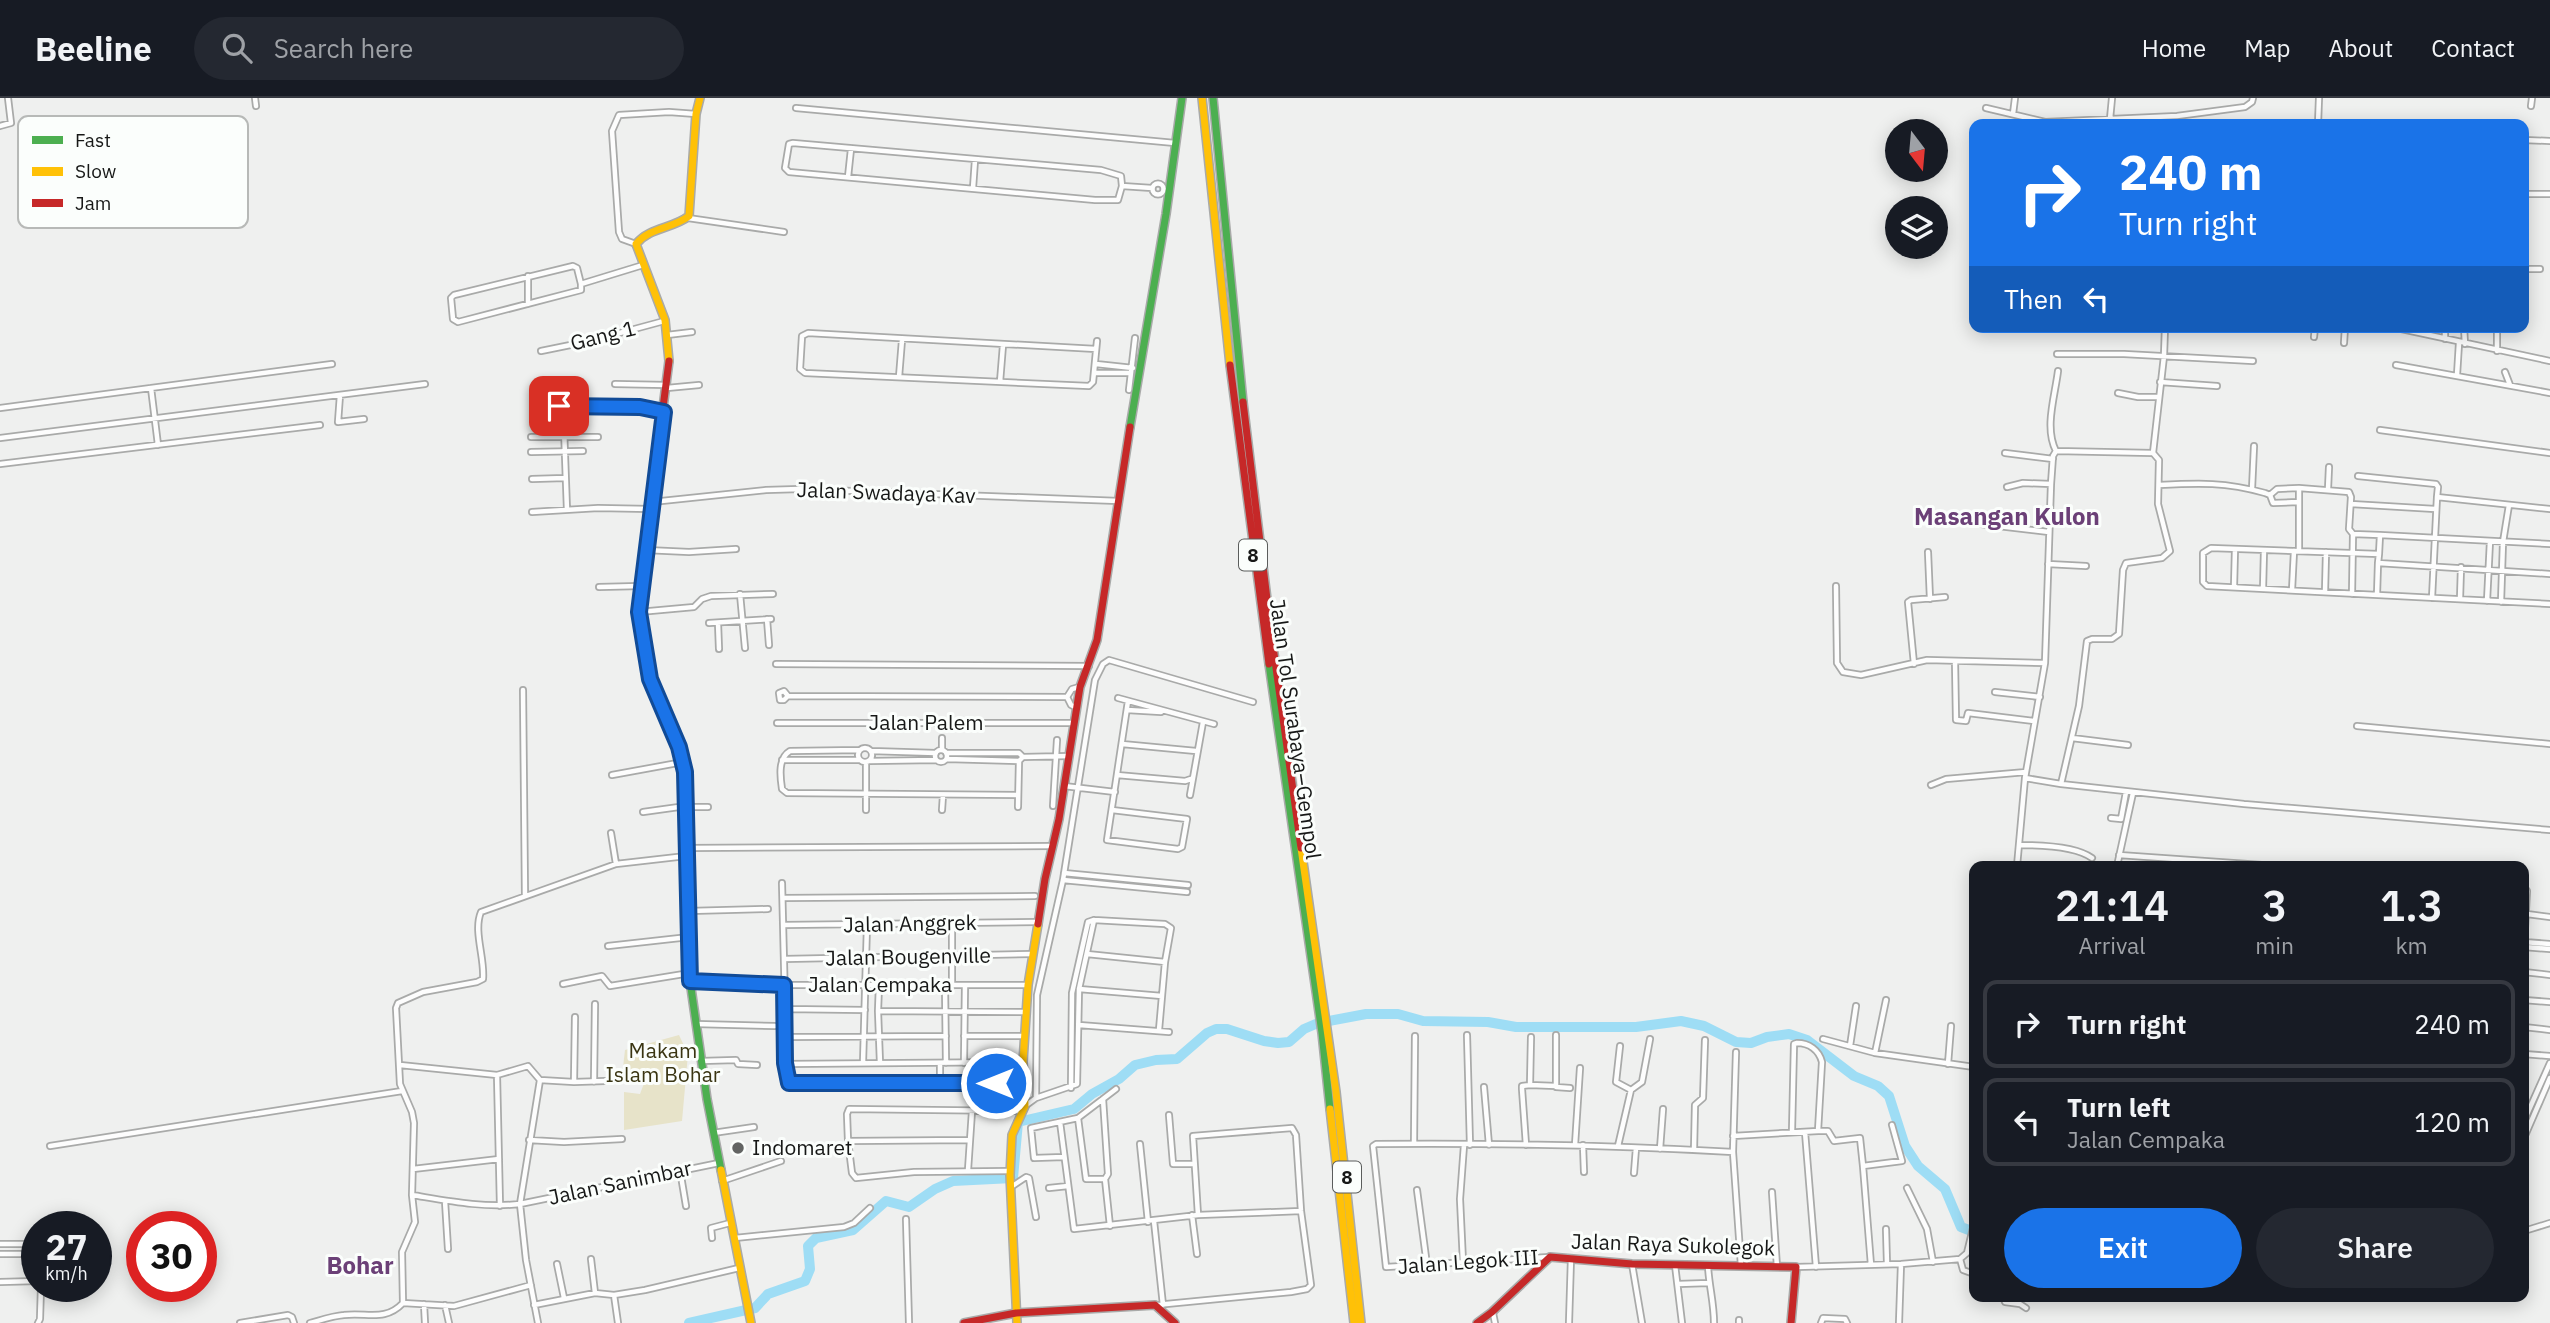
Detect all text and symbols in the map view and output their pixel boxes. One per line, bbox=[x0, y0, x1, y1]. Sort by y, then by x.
search box bbox=[194, 17, 684, 80]
text: Beeline bbox=[35, 27, 152, 70]
icon: search bbox=[218, 29, 256, 67]
text: Search here bbox=[274, 31, 413, 65]
text: Home bbox=[2142, 32, 2206, 64]
text: Map bbox=[2244, 32, 2290, 64]
text: About bbox=[2328, 32, 2393, 64]
text: Contact bbox=[2431, 32, 2515, 64]
legend bbox=[18, 116, 248, 228]
north arrow bbox=[1885, 119, 1948, 182]
map controls bbox=[1885, 119, 1948, 259]
text: Fast bbox=[75, 128, 111, 152]
text: 240 m bbox=[2119, 140, 2263, 203]
icon: right bbox=[2004, 147, 2095, 238]
text: Slow bbox=[75, 159, 116, 183]
text: Jam bbox=[75, 191, 111, 215]
button: layers bbox=[1885, 196, 1948, 259]
text: Turn right bbox=[2119, 202, 2257, 244]
icon: left bbox=[2077, 280, 2115, 318]
text: Then bbox=[2004, 282, 2063, 316]
street label: Gang 1 bbox=[567, 313, 638, 357]
pin bbox=[529, 376, 589, 436]
icon: arrive bbox=[540, 387, 578, 425]
street label: Jalan Swadaya Kav bbox=[796, 475, 976, 509]
district label: Masangan Kulon bbox=[1914, 500, 2100, 532]
road number: 8 bbox=[1239, 540, 1267, 570]
street label: Jalan Tol Surabaya–Gempol bbox=[1264, 597, 1328, 861]
street label: Jalan Palem bbox=[868, 708, 984, 736]
text: 21:14 bbox=[2055, 878, 2169, 933]
text: 3 bbox=[2262, 878, 2287, 933]
text: 1.3 bbox=[2380, 878, 2443, 933]
street label: Jalan Anggrek bbox=[843, 908, 977, 938]
text: Arrival bbox=[2079, 930, 2146, 960]
text: min bbox=[2255, 930, 2294, 960]
text: km bbox=[2395, 930, 2428, 960]
street label: Jalan Bougenville bbox=[825, 941, 991, 971]
street label: Jalan Cempaka bbox=[808, 970, 952, 998]
icon: right bbox=[2008, 1005, 2046, 1043]
text: Turn right bbox=[2067, 1007, 2186, 1041]
text: 240 m bbox=[2414, 1007, 2490, 1041]
park label: Makam Islam Bohar bbox=[605, 1036, 721, 1088]
position arrow bbox=[959, 1046, 1033, 1120]
text: Turn left bbox=[2067, 1090, 2170, 1124]
icon: left bbox=[2008, 1103, 2046, 1141]
text: 120 m bbox=[2414, 1105, 2490, 1139]
text: Jalan Cempaka bbox=[2067, 1124, 2225, 1154]
place label: Indomaret bbox=[752, 1133, 852, 1161]
marker: Indomaret bbox=[730, 1140, 746, 1156]
street label: Jalan Sanimbar bbox=[546, 1153, 694, 1211]
road number: 8 bbox=[1333, 1162, 1361, 1192]
button: Exit bbox=[2004, 1208, 2242, 1288]
button: Share bbox=[2256, 1208, 2494, 1288]
speed limit sign: 30 bbox=[126, 1211, 217, 1302]
text: 27 bbox=[45, 1224, 88, 1270]
street label: Jalan Raya Sukolegok bbox=[1571, 1226, 1775, 1262]
street label: Jalan Legok III bbox=[1396, 1242, 1540, 1280]
district label: Bohar bbox=[326, 1249, 394, 1281]
text: km/h bbox=[45, 1262, 88, 1285]

